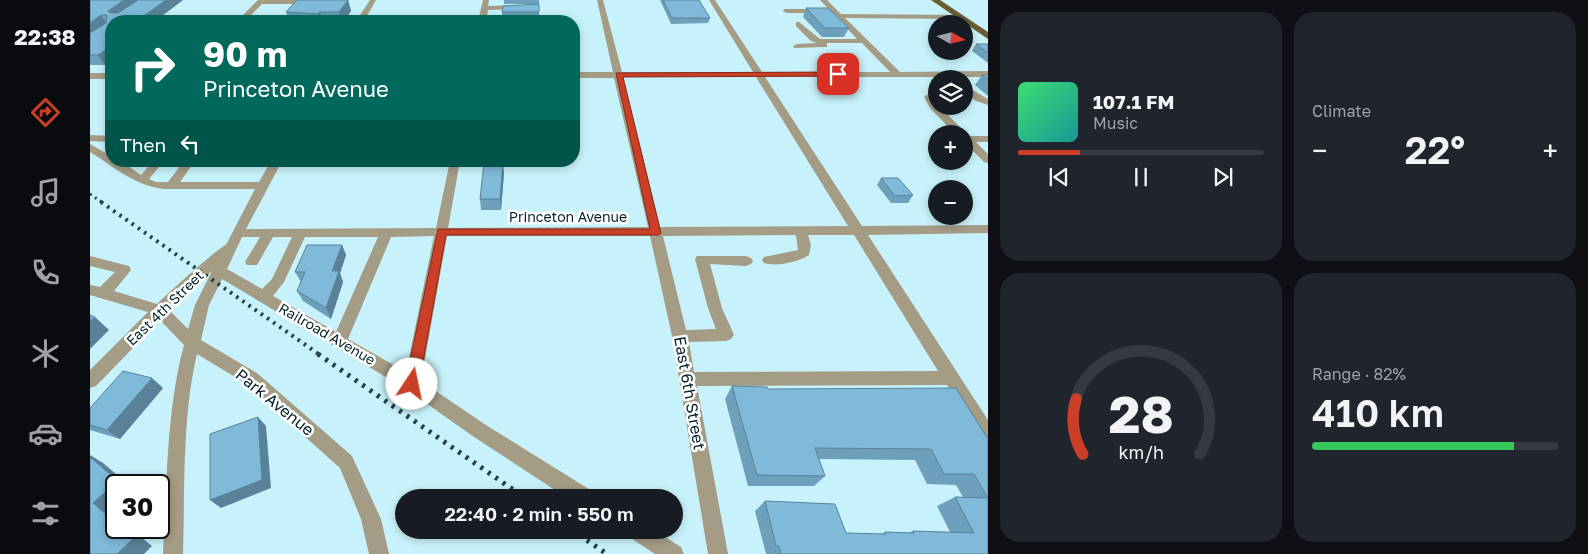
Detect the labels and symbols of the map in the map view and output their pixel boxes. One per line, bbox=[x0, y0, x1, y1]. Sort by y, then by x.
north arrow bbox=[928, 15, 972, 60]
pin bbox=[817, 53, 859, 95]
street label: Princeton Avenue bbox=[509, 208, 627, 225]
street label: East 4th Street bbox=[123, 267, 207, 349]
street label: Railroad Avenue bbox=[276, 299, 379, 368]
street label: East 6th Street bbox=[670, 335, 710, 451]
position arrow bbox=[385, 357, 437, 409]
street label: Park Avenue bbox=[232, 364, 318, 440]
speed limit sign: 30 bbox=[105, 474, 170, 539]

